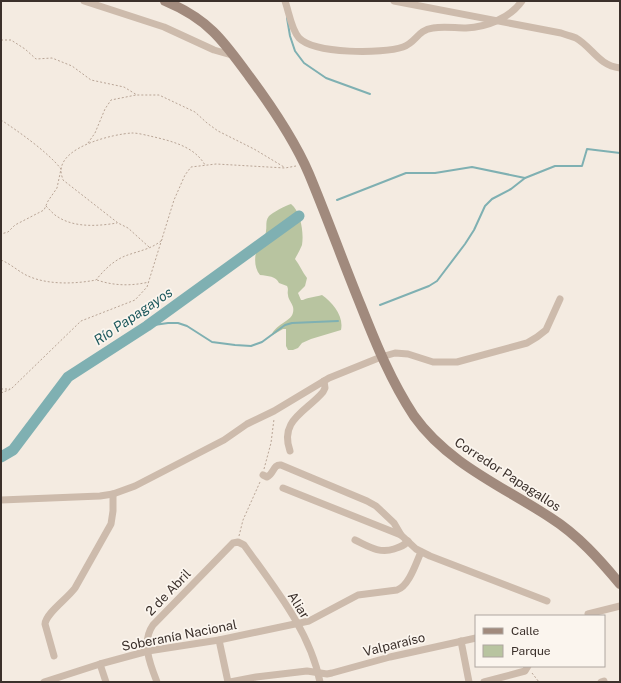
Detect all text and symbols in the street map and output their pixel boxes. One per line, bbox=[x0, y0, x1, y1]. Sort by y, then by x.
water label: Río Papagayos bbox=[91, 284, 176, 348]
street label: Corredor Papagallos bbox=[452, 434, 564, 514]
street label: 2 de Abril bbox=[143, 566, 194, 619]
street label: Aliar bbox=[285, 589, 313, 621]
legend bbox=[475, 615, 605, 667]
street label: Soberanía Nacional bbox=[120, 617, 238, 654]
text: Calle bbox=[511, 624, 540, 638]
street label: Valparaíso bbox=[362, 630, 427, 659]
text: Parque bbox=[511, 644, 551, 658]

